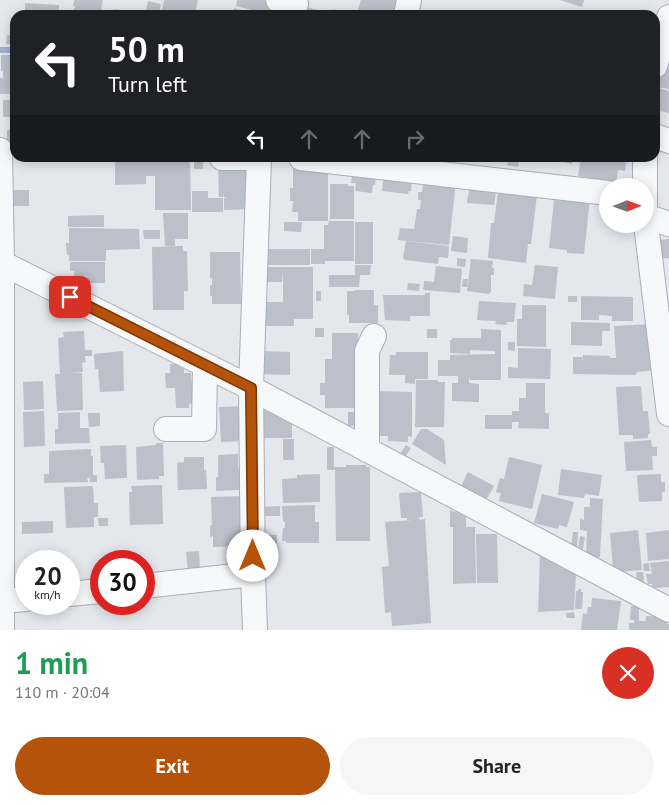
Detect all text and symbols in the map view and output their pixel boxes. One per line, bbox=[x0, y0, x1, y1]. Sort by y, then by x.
text: 50 m bbox=[108, 26, 185, 72]
icon: left bbox=[25, 30, 90, 95]
text: Turn left bbox=[108, 70, 187, 98]
icon: left bbox=[242, 125, 270, 153]
icon: ahead bbox=[295, 125, 323, 153]
icon: ahead bbox=[348, 125, 376, 153]
icon: right bbox=[401, 125, 429, 153]
north arrow bbox=[599, 178, 654, 232]
map controls bbox=[599, 178, 654, 233]
pin bbox=[49, 276, 91, 318]
icon: arrive bbox=[56, 283, 84, 311]
position arrow bbox=[226, 529, 278, 581]
speed limit sign: 30 bbox=[90, 550, 155, 615]
text: 20 bbox=[33, 560, 62, 592]
text: km/h bbox=[34, 587, 61, 602]
text: 1 min bbox=[15, 643, 88, 682]
button: close bbox=[602, 647, 654, 699]
text: 110 m · 20:04 bbox=[15, 682, 110, 702]
button: Exit bbox=[15, 737, 330, 795]
button: Share bbox=[340, 737, 654, 795]

